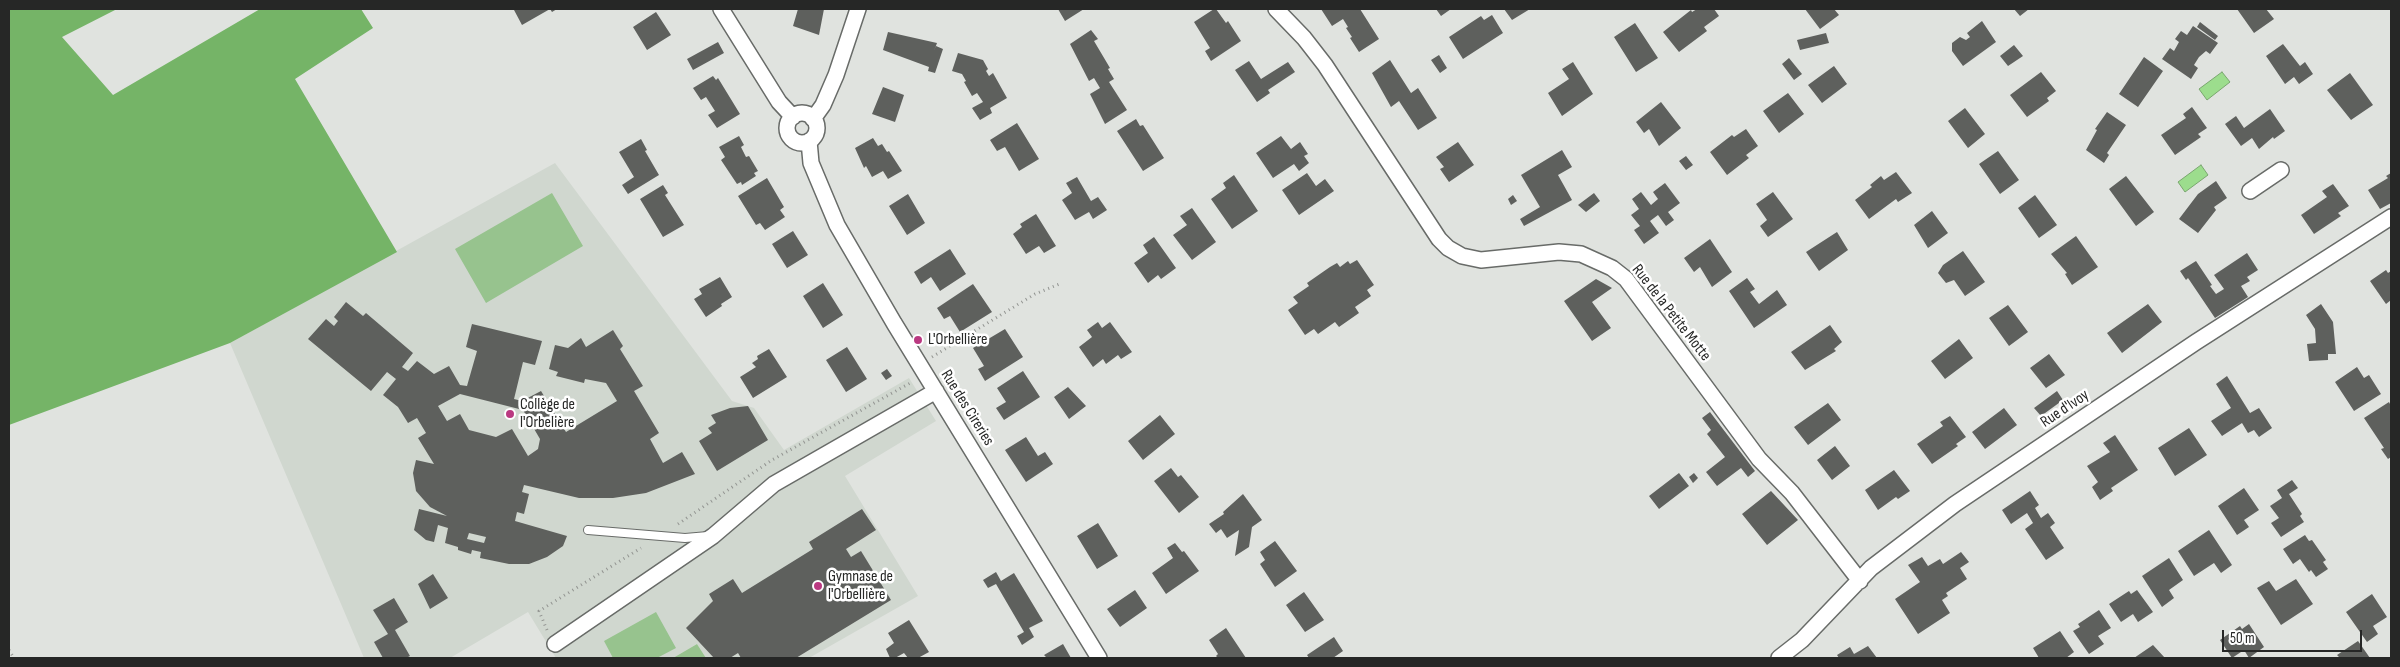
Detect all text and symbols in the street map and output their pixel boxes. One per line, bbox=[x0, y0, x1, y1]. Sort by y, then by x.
street label: Rue de la Petite Motte bbox=[1627, 261, 1715, 365]
place label: L'Orbellière bbox=[928, 330, 988, 350]
marker: L'Orbellière bbox=[912, 334, 924, 346]
street label: Rue des Cireries bbox=[936, 367, 998, 449]
street label: Rue d'Ivoy bbox=[2037, 386, 2093, 432]
place label: Collège de l'Orbelière bbox=[520, 395, 575, 433]
marker: Collège de l'Orbelière bbox=[504, 408, 516, 420]
place label: Gymnase de l'Orbellière bbox=[828, 567, 893, 605]
marker: Gymnase de l'Orbellière bbox=[812, 580, 824, 592]
scale bar bbox=[2225, 620, 2365, 652]
text: 50 m bbox=[2230, 629, 2255, 648]

